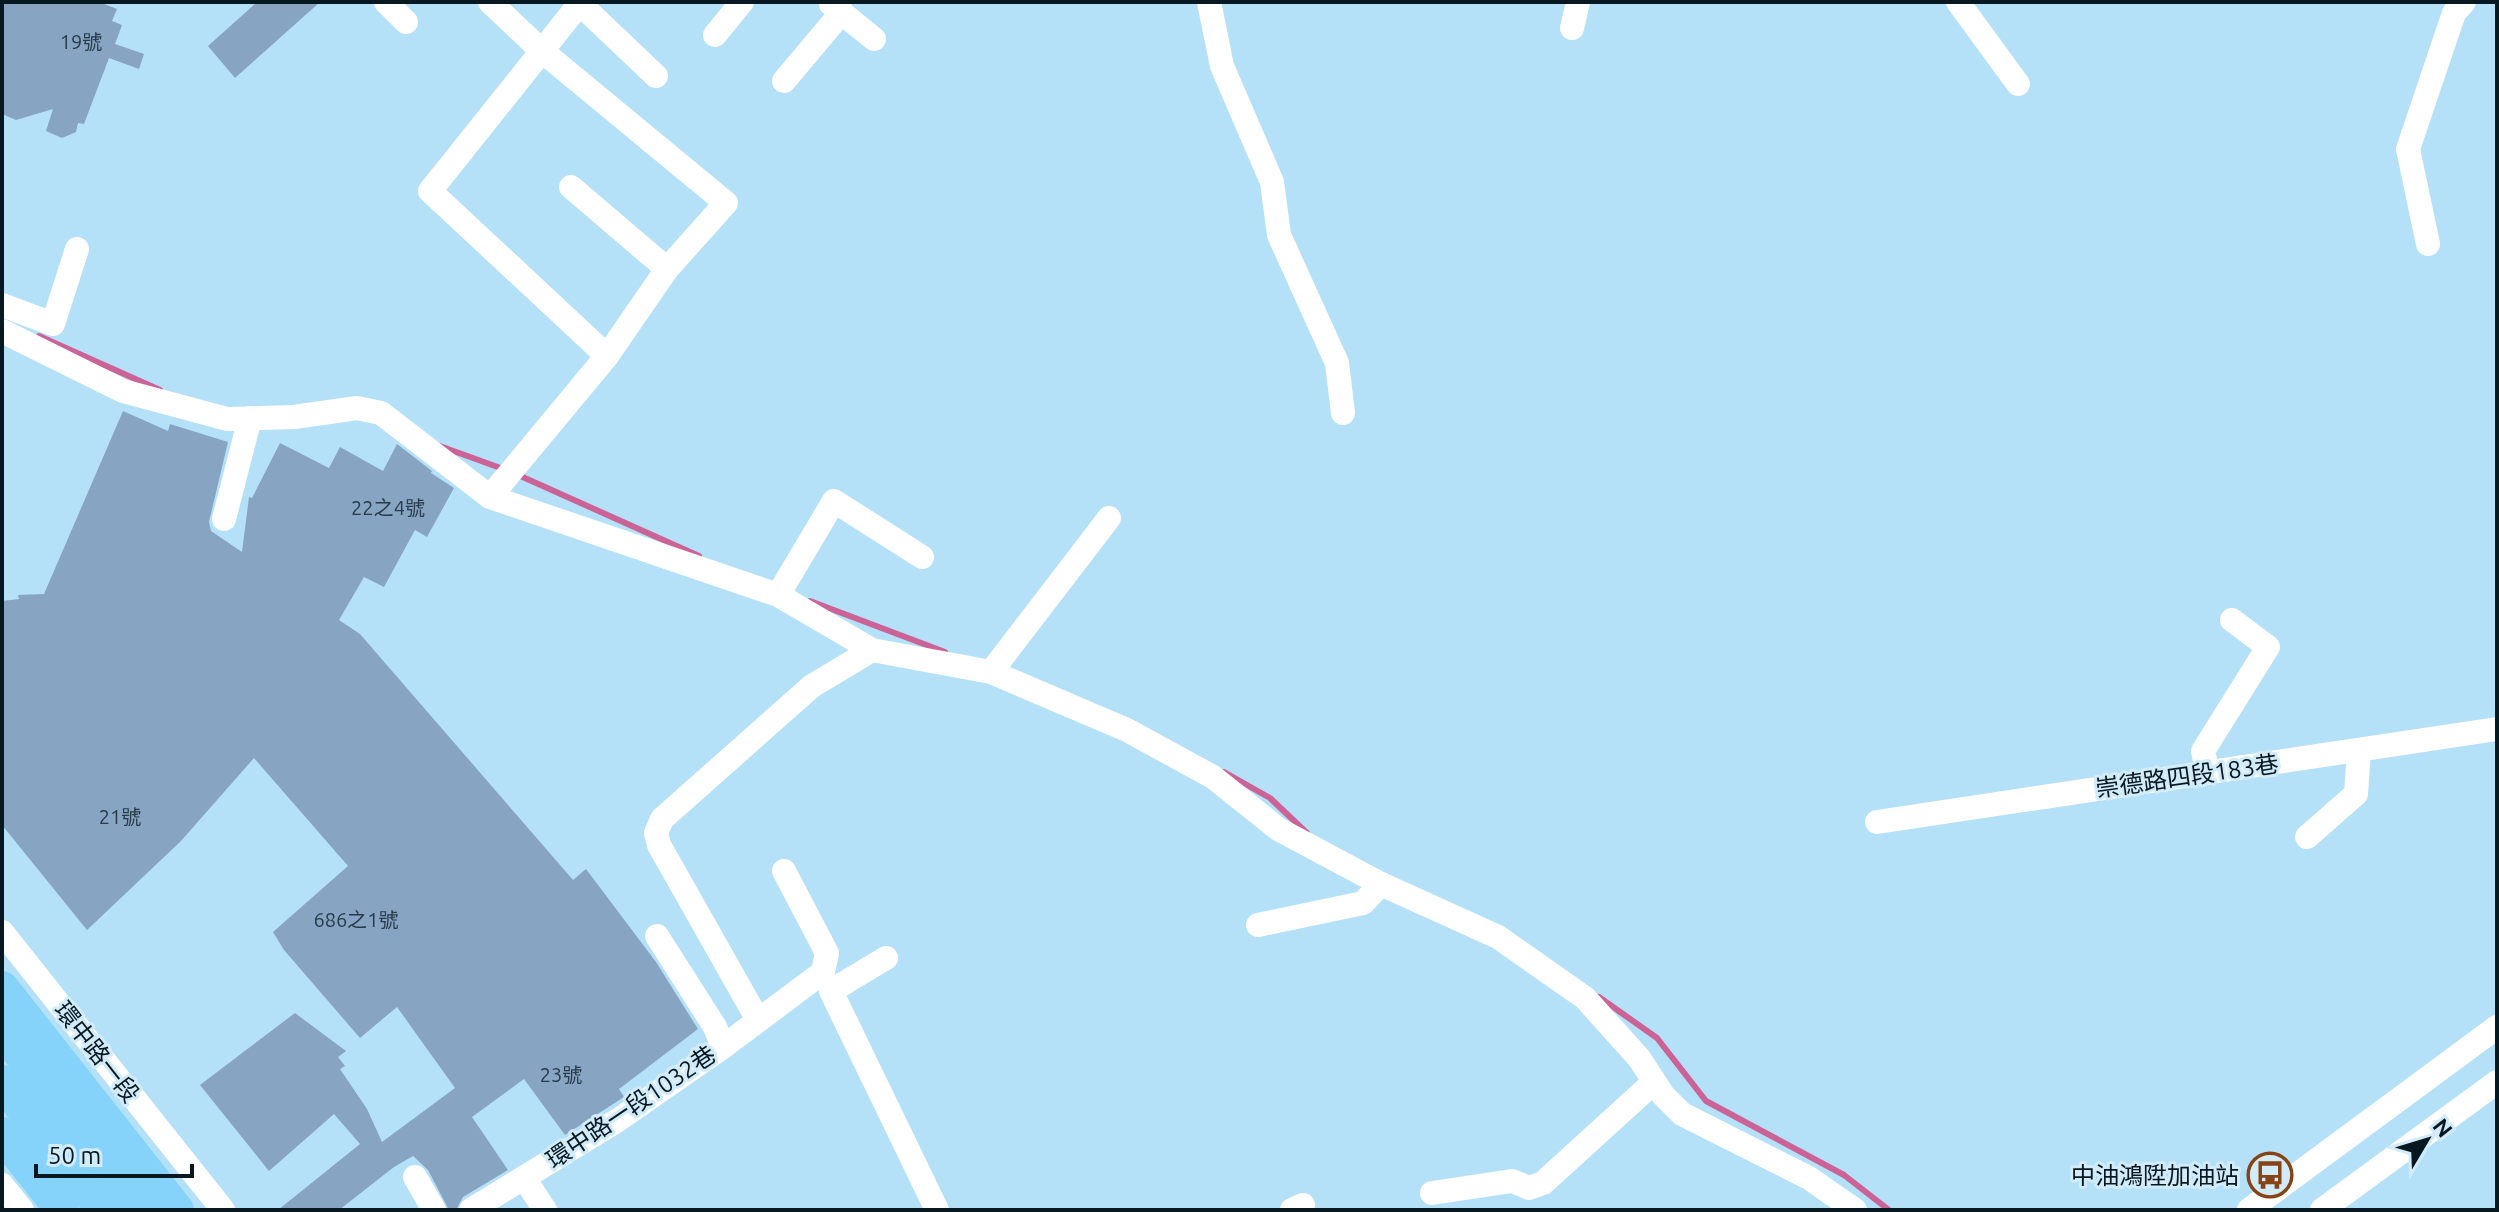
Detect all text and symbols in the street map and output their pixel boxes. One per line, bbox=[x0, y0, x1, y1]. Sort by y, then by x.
house number: 19號 bbox=[60, 30, 102, 53]
house number: 22之4號 bbox=[351, 496, 425, 519]
street label: 崇德路四段183巷 bbox=[2094, 750, 2280, 802]
house number: 21號 bbox=[99, 805, 141, 828]
house number: 686之1號 bbox=[313, 908, 399, 931]
street label: 環中路一段 bbox=[49, 996, 145, 1108]
street label: 環中路一段1032巷 bbox=[541, 1040, 721, 1174]
house number: 23號 bbox=[540, 1063, 582, 1086]
north arrow bbox=[2387, 1100, 2467, 1180]
text: N bbox=[2428, 1113, 2458, 1142]
scale bar bbox=[36, 1128, 192, 1178]
text: 50 m bbox=[48, 1142, 101, 1169]
bus stop icon: 中油鴻陞加油站 bbox=[2246, 1151, 2294, 1199]
place label: 中油鴻陞加油站 bbox=[2071, 1162, 2239, 1189]

